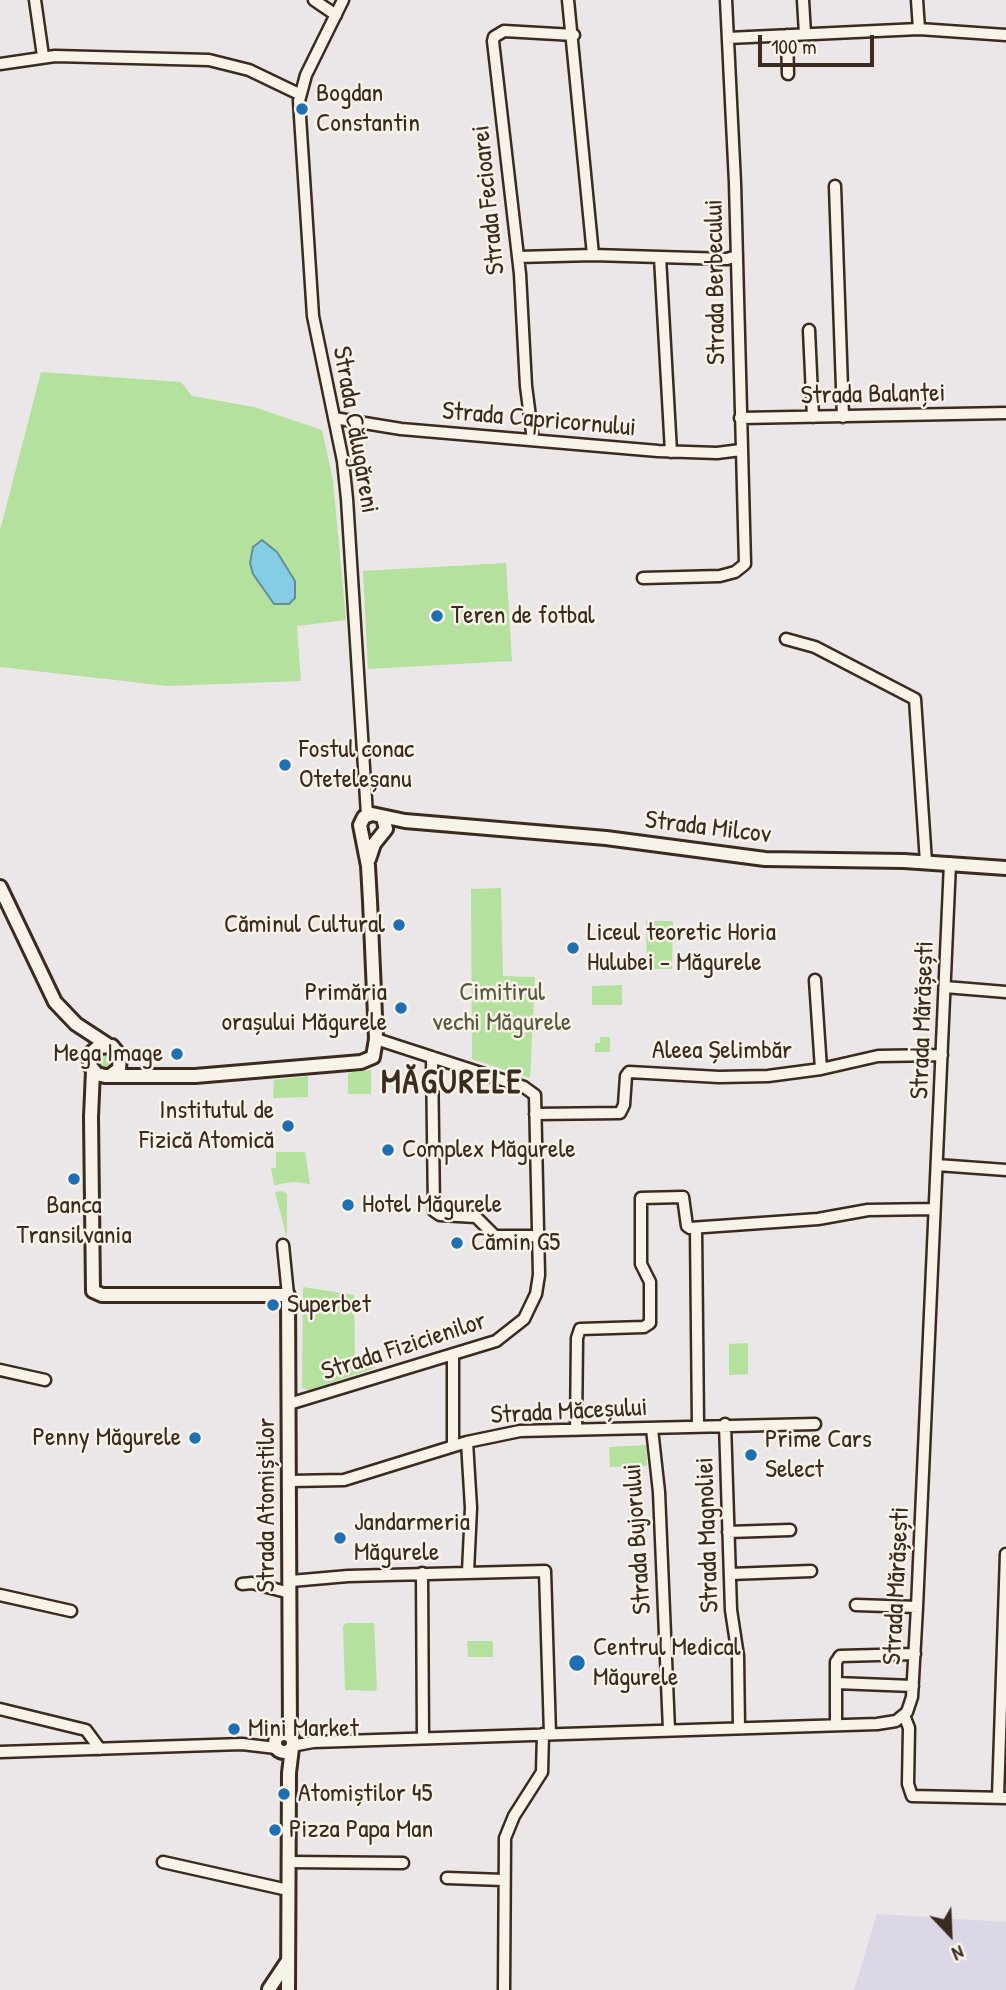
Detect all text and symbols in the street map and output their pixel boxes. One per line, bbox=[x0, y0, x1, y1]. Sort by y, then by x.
scale bar bbox=[761, 21, 876, 65]
text: 100 m bbox=[771, 32, 817, 61]
place label: Bogdan Constantin bbox=[316, 78, 420, 140]
marker: Bogdan Constantin bbox=[294, 101, 310, 117]
street label: Strada Fecioarei bbox=[466, 124, 512, 276]
street label: Strada Berbecului bbox=[699, 199, 733, 365]
street label: Strada Călugăreni bbox=[325, 344, 385, 516]
street label: Strada Balanței bbox=[800, 378, 946, 412]
street label: Strada Capricornului bbox=[441, 396, 637, 444]
place label: Teren de fotbal bbox=[451, 600, 595, 632]
marker: Teren de fotbal bbox=[429, 608, 445, 624]
place label: Fostul conac Oteteleșanu bbox=[299, 734, 414, 796]
marker: Fostul conac Oteteleșanu bbox=[277, 757, 293, 773]
street label: Strada Milcov bbox=[643, 805, 773, 851]
place label: Căminul Cultural bbox=[224, 909, 385, 941]
marker: Căminul Cultural bbox=[391, 917, 407, 933]
place label: Liceul teoretic Horia Hulubei - Măgurele bbox=[587, 917, 776, 978]
marker: Liceul teoretic Horia Hulubei - Măgurele bbox=[565, 940, 581, 956]
street label: Strada Mărășești bbox=[905, 940, 941, 1100]
place label: Primăria orașului Măgurele bbox=[222, 977, 387, 1038]
park label: Cimitirul vechi Măgurele bbox=[433, 977, 571, 1038]
marker: Primăria orașului Măgurele bbox=[393, 1000, 409, 1016]
street label: Aleea Șelimbăr bbox=[652, 1035, 792, 1067]
place label: Mega Image bbox=[54, 1038, 163, 1070]
marker: Mega Image bbox=[169, 1046, 185, 1062]
district label: MĂGURELE bbox=[382, 1064, 522, 1104]
place label: Institutul de Fizică Atomică bbox=[139, 1095, 274, 1156]
marker: Institutul de Fizică Atomică bbox=[280, 1118, 296, 1134]
place label: Complex Măgurele bbox=[402, 1134, 576, 1166]
marker: Complex Măgurele bbox=[380, 1142, 396, 1158]
marker: Banca Transilvania bbox=[66, 1171, 82, 1187]
place label: Hotel Măgurele bbox=[362, 1189, 502, 1221]
place label: Banca Transilvania bbox=[16, 1190, 132, 1252]
marker: Hotel Măgurele bbox=[340, 1197, 356, 1213]
place label: Cămin G5 bbox=[471, 1227, 560, 1259]
marker: Cămin G5 bbox=[449, 1235, 465, 1251]
place label: Superbet bbox=[287, 1289, 371, 1321]
marker: Superbet bbox=[265, 1297, 281, 1313]
street label: Strada Fizicienilor bbox=[318, 1306, 490, 1388]
street label: Strada Măceșului bbox=[490, 1392, 648, 1432]
street label: Strada Atomiștilor bbox=[251, 1417, 283, 1593]
place label: Penny Măgurele bbox=[32, 1422, 181, 1454]
place label: Prime Cars Select bbox=[765, 1424, 872, 1486]
marker: Penny Măgurele bbox=[187, 1430, 203, 1446]
marker: Prime Cars Select bbox=[743, 1447, 759, 1463]
street label: Strada Magnoliei bbox=[690, 1457, 726, 1613]
street label: Strada Bujorului bbox=[617, 1463, 659, 1615]
street label: Strada Mărășești bbox=[877, 1506, 917, 1666]
place label: Jandarmeria Măgurele bbox=[354, 1507, 470, 1568]
marker: Jandarmeria Măgurele bbox=[332, 1530, 348, 1546]
place label: Centrul Medical Măgurele bbox=[593, 1632, 741, 1694]
marker: Centrul Medical Măgurele bbox=[567, 1653, 587, 1673]
place label: Mini Market bbox=[248, 1713, 359, 1745]
marker: Mini Market bbox=[226, 1721, 242, 1737]
place label: Atomiștilor 45 bbox=[298, 1778, 433, 1810]
marker: Atomiștilor 45 bbox=[276, 1786, 292, 1802]
place label: Pizza Papa Man bbox=[289, 1814, 433, 1846]
marker: Pizza Papa Man bbox=[267, 1822, 283, 1838]
north arrow bbox=[915, 1899, 985, 1969]
text: N bbox=[948, 1939, 968, 1967]

